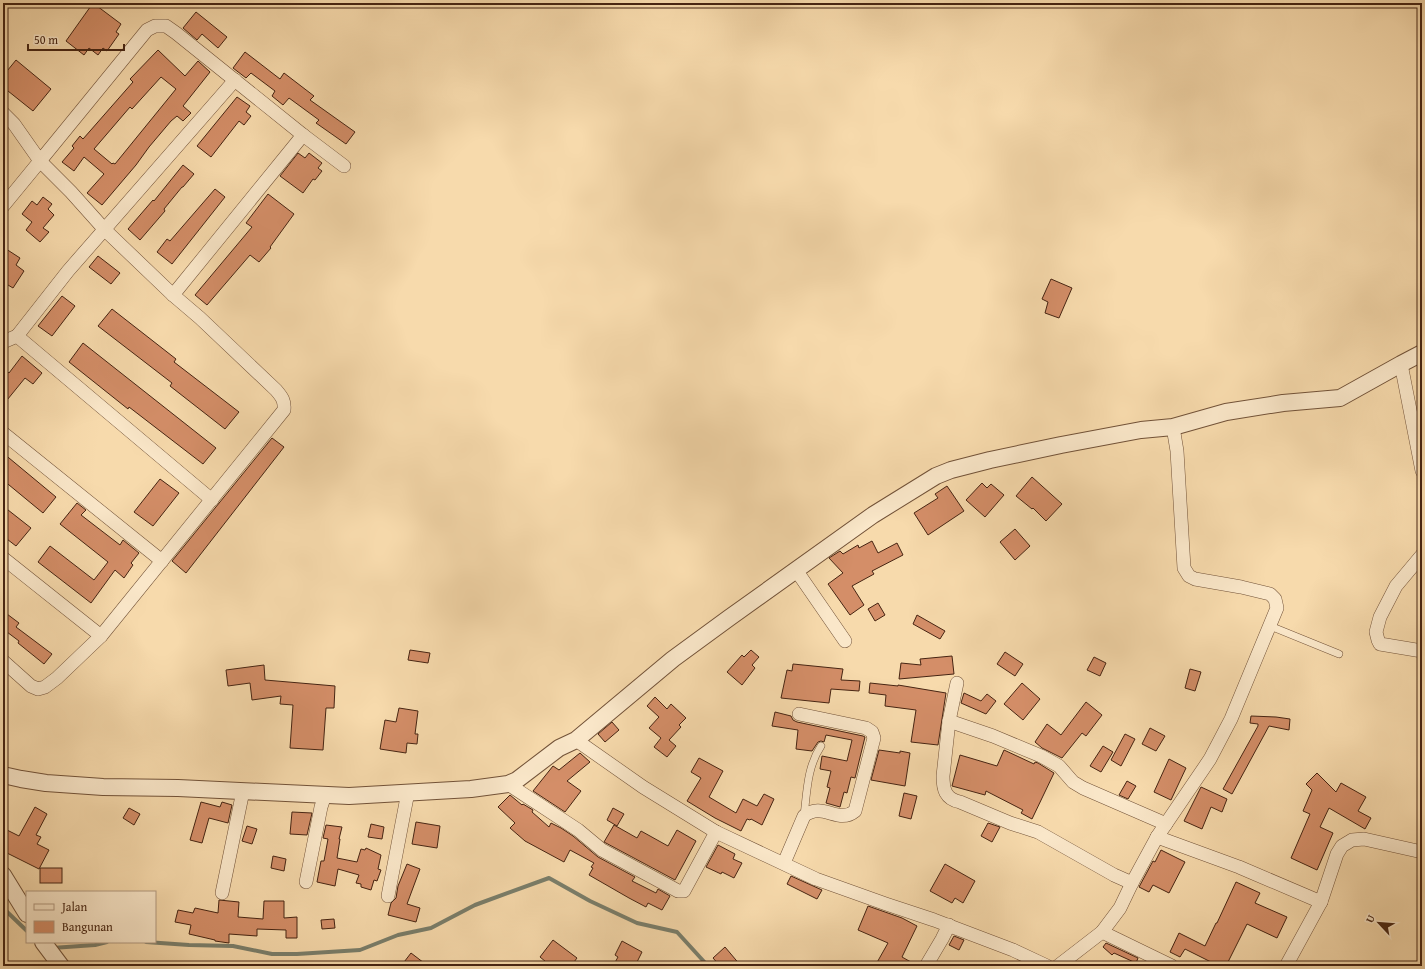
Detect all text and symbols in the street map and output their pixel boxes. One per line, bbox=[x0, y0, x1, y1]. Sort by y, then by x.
scale bar bbox=[28, 26, 124, 52]
text: 50 m bbox=[34, 31, 58, 48]
legend bbox=[26, 891, 156, 943]
text: Jalan bbox=[60, 898, 87, 915]
north arrow bbox=[1359, 903, 1399, 943]
text: U bbox=[1361, 911, 1379, 925]
text: Bangunan bbox=[62, 918, 113, 935]

